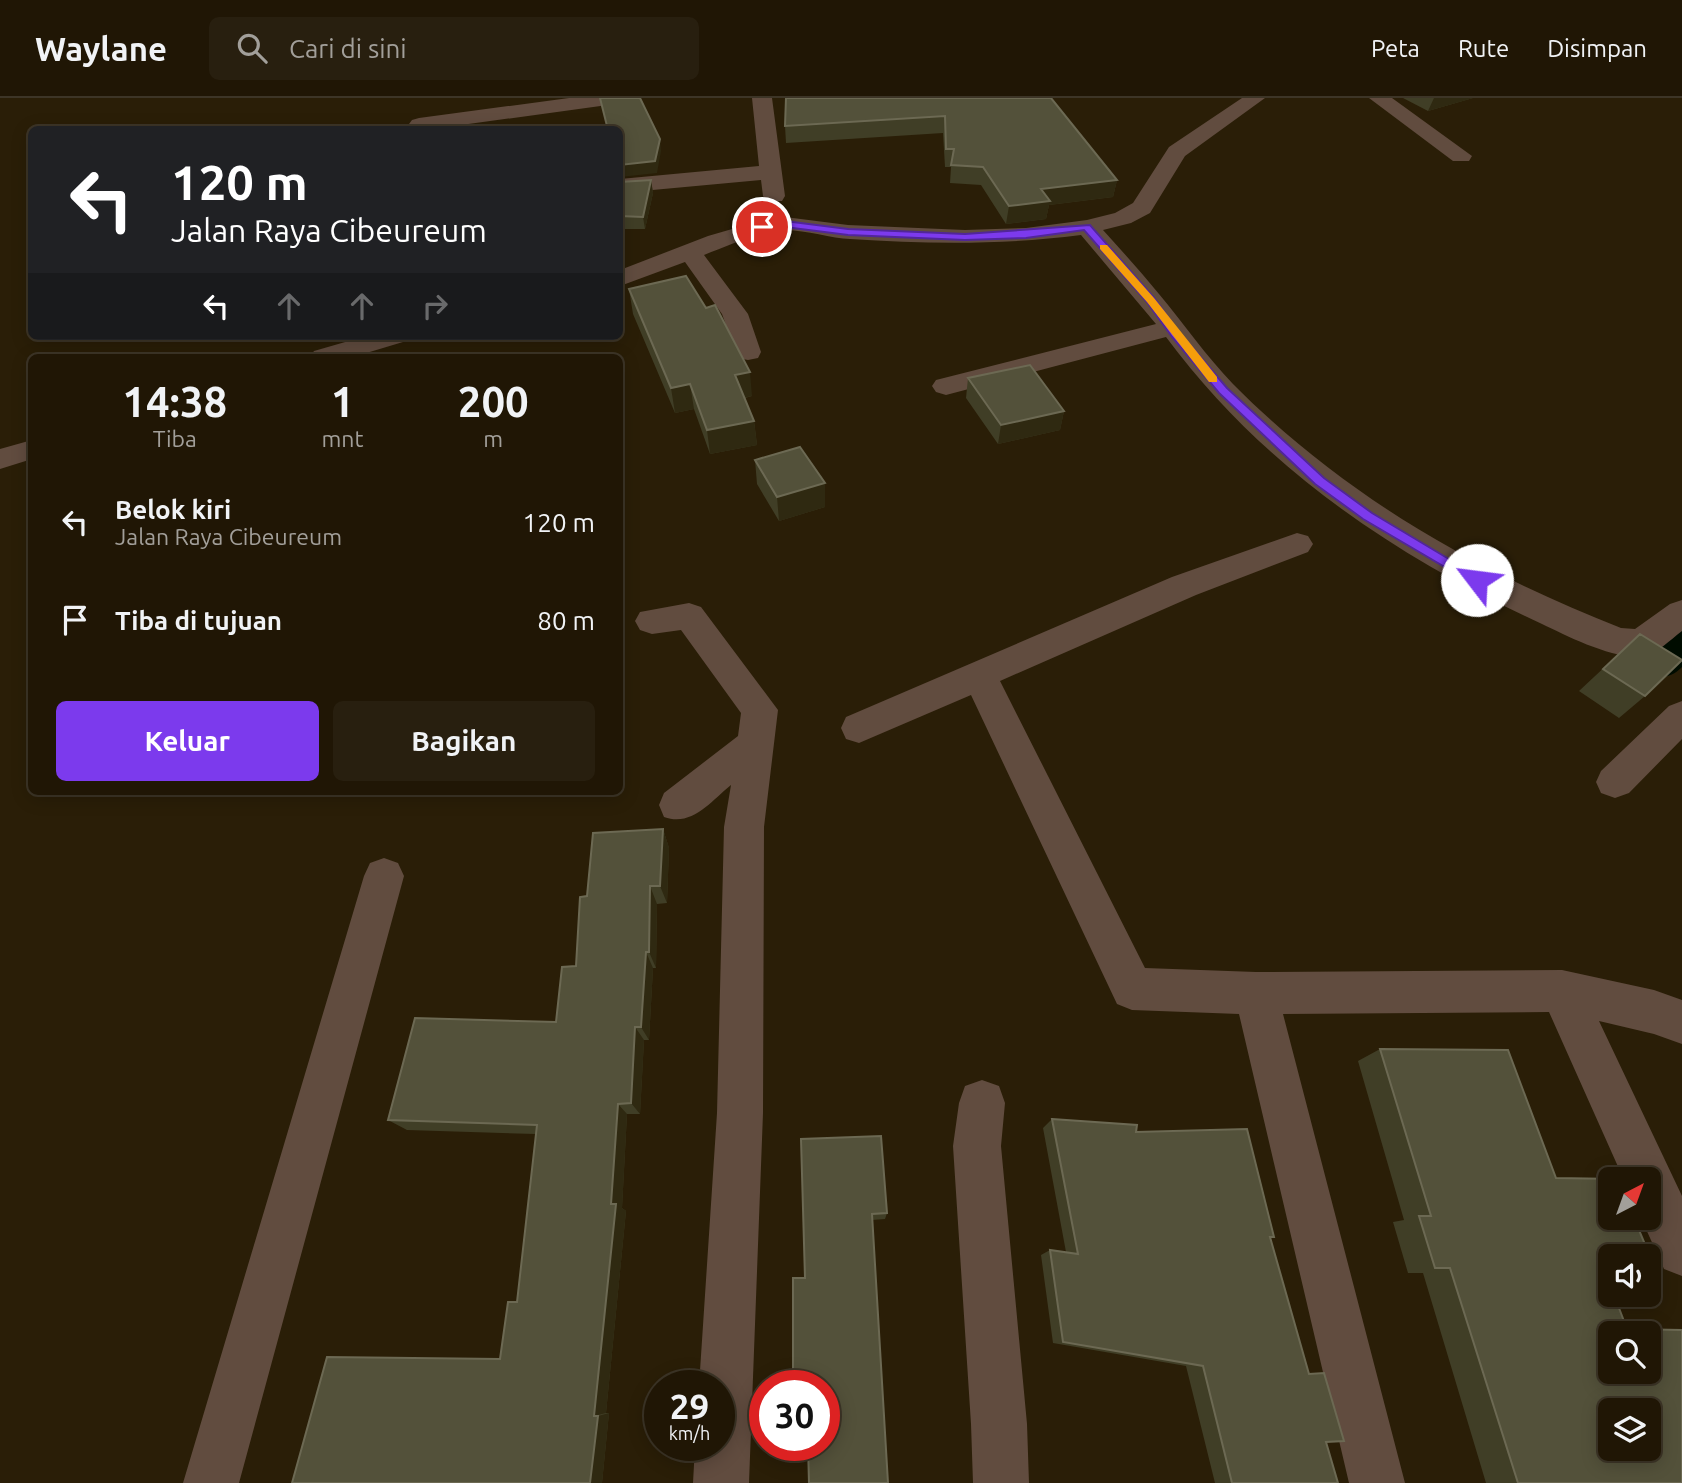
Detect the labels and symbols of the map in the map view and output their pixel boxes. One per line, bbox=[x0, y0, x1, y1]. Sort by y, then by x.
pin bbox=[732, 197, 792, 257]
position arrow bbox=[1440, 543, 1514, 617]
north arrow bbox=[1598, 1167, 1661, 1230]
speed limit sign: 30 bbox=[749, 1370, 840, 1461]

